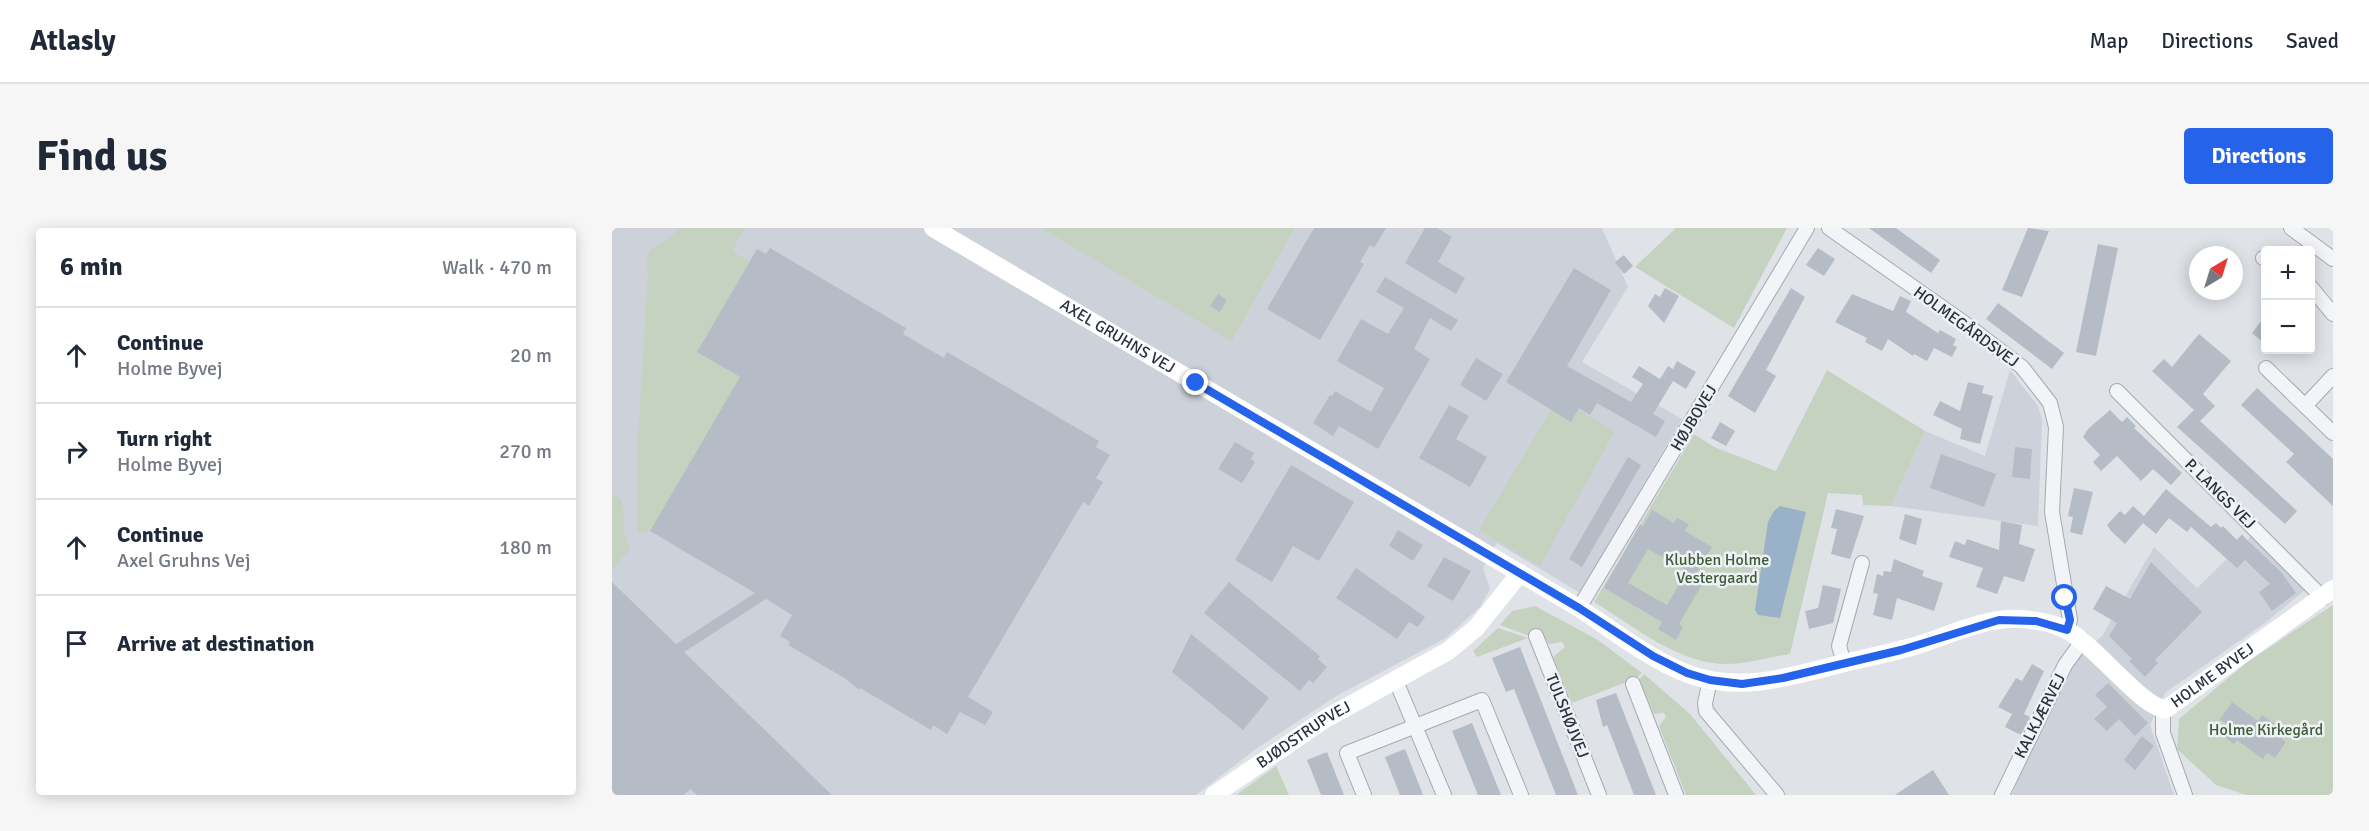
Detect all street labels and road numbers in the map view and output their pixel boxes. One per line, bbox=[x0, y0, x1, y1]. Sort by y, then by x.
street label: HOLMEGÅRDSVEJ bbox=[1909, 282, 2023, 372]
street label: AXEL GRUHNS VEJ bbox=[1056, 295, 1179, 378]
street label: HØJBOVEJ bbox=[1667, 381, 1721, 455]
street label: P. LANGS VEJ bbox=[2181, 455, 2259, 533]
street label: HOLME BYVEJ bbox=[2167, 639, 2258, 712]
street label: KALKJÆRVEJ bbox=[2010, 670, 2070, 762]
street label: TULSHØJVEJ bbox=[1541, 671, 1593, 761]
street label: BJØDSTRUPVEJ bbox=[1253, 697, 1354, 773]

